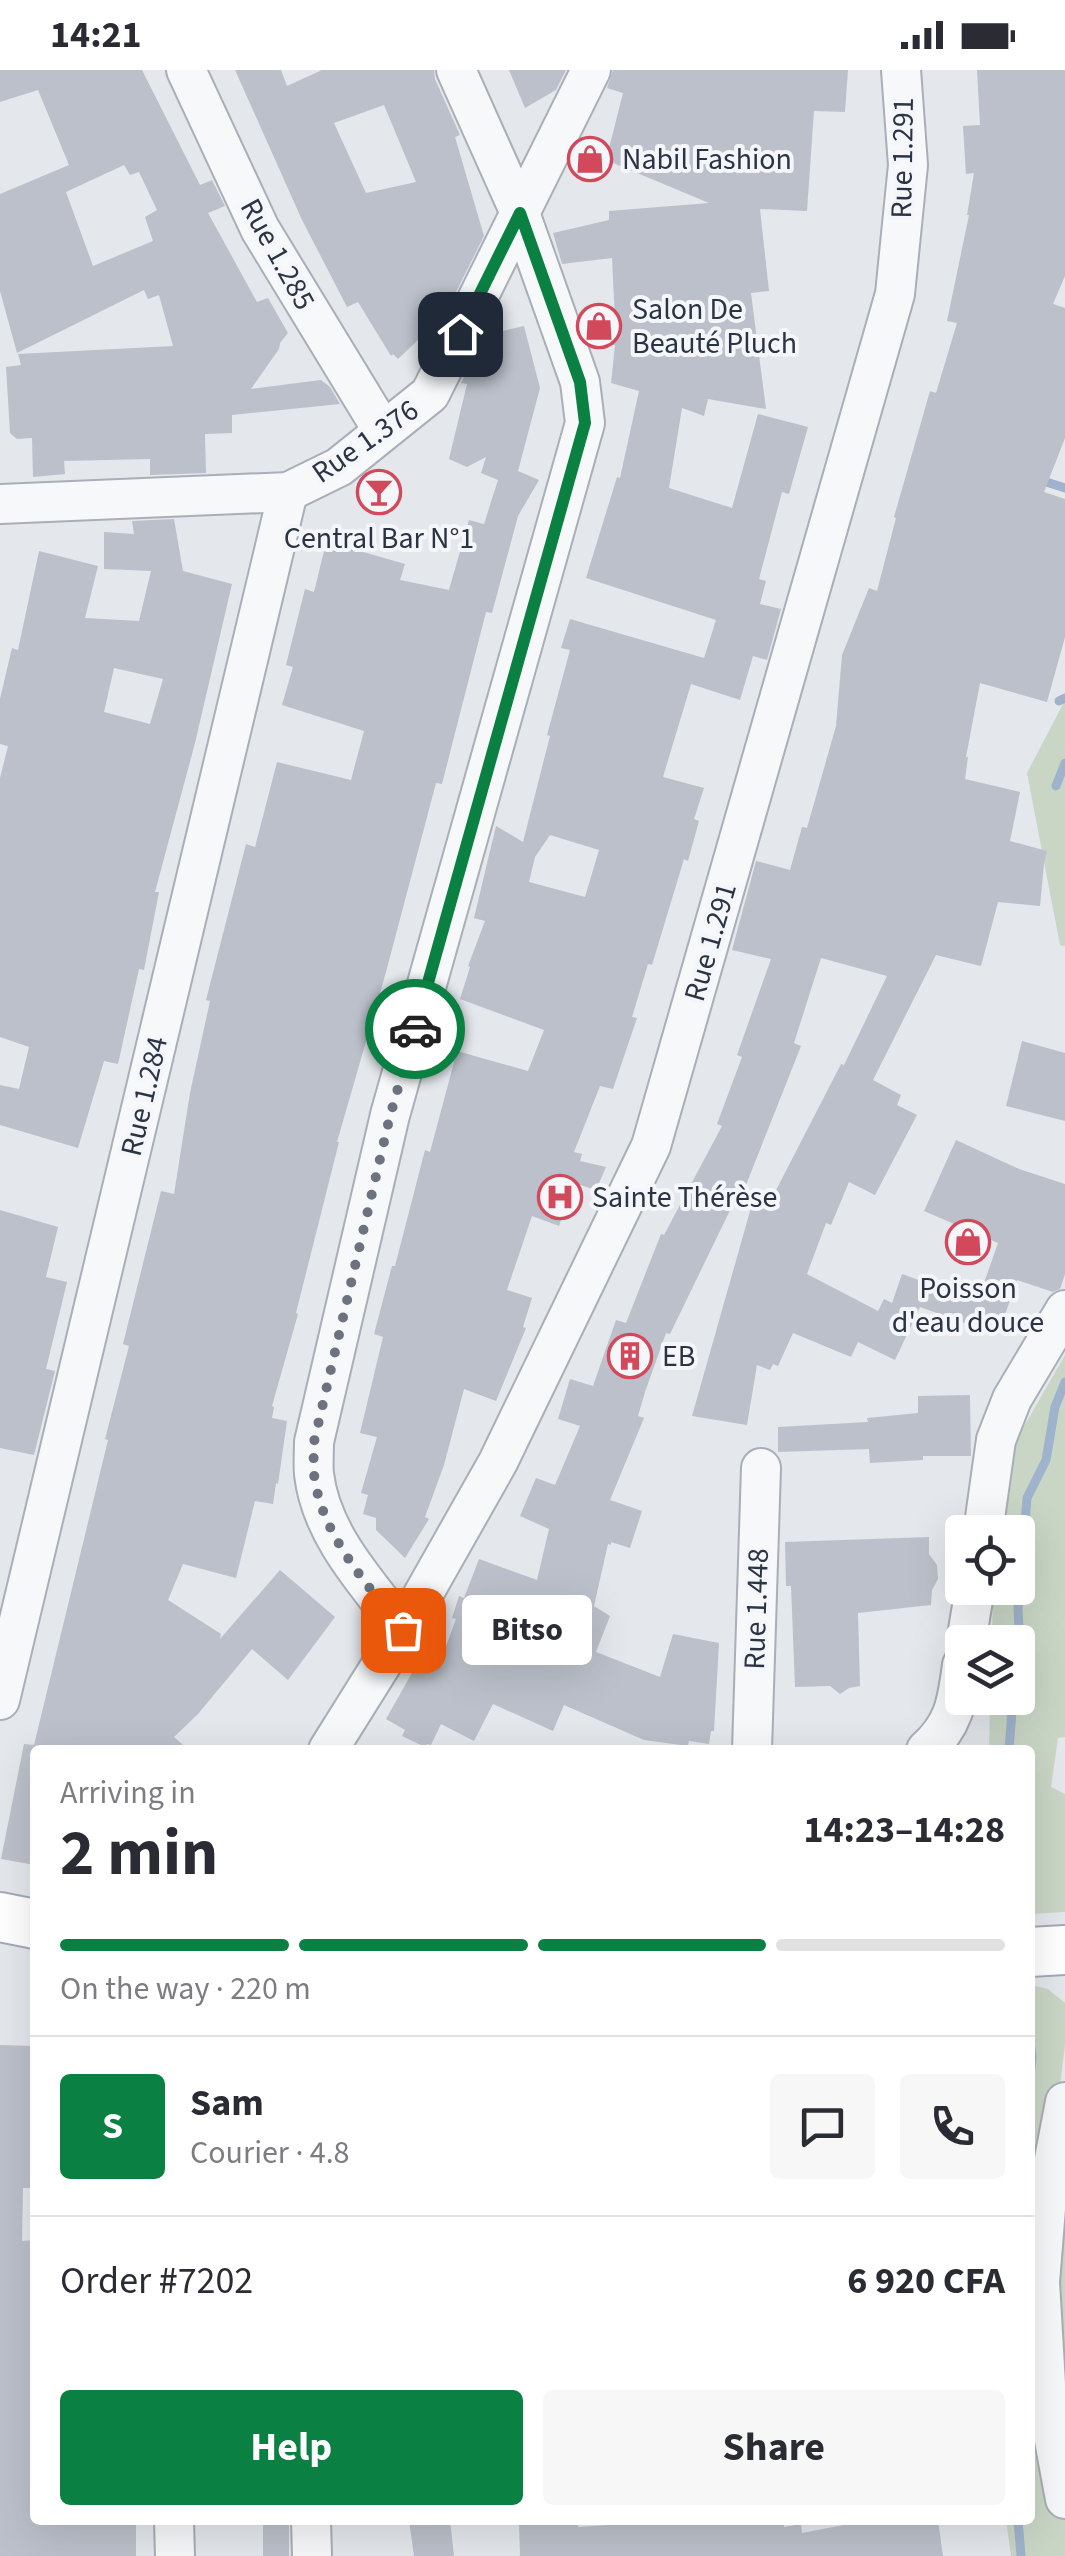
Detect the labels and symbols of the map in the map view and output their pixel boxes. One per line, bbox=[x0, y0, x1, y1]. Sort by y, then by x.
street label: Rue 1.291 bbox=[880, 97, 925, 219]
shop icon: Nabil Fashion bbox=[567, 136, 613, 182]
place label: Nabil Fashion bbox=[622, 138, 792, 181]
street label: Rue 1.285 bbox=[229, 191, 326, 318]
place label: Salon De Beauté Pluch bbox=[632, 288, 797, 365]
pin bbox=[418, 292, 503, 377]
shop icon: Salon De Beauté Pluch bbox=[576, 303, 622, 349]
street label: Rue 1.376 bbox=[303, 389, 427, 494]
bar icon: Central Bar N°1 bbox=[356, 469, 402, 515]
place label: Central Bar N°1 bbox=[284, 517, 474, 560]
street label: Rue 1.291 bbox=[673, 878, 748, 1006]
courier bbox=[365, 979, 465, 1079]
street label: Rue 1.284 bbox=[110, 1032, 179, 1160]
hospital icon: Sainte Thérèse bbox=[537, 1174, 583, 1220]
place label: Sainte Thérèse bbox=[592, 1176, 777, 1219]
shop icon: Poisson d'eau douce bbox=[945, 1219, 991, 1265]
place label: Poisson d'eau douce bbox=[892, 1267, 1044, 1344]
building icon: EB bbox=[607, 1333, 653, 1379]
place label: EB bbox=[662, 1335, 695, 1378]
street label: Rue 1.448 bbox=[733, 1548, 780, 1670]
pin bbox=[361, 1588, 446, 1673]
callout: Bitso bbox=[463, 1595, 593, 1665]

